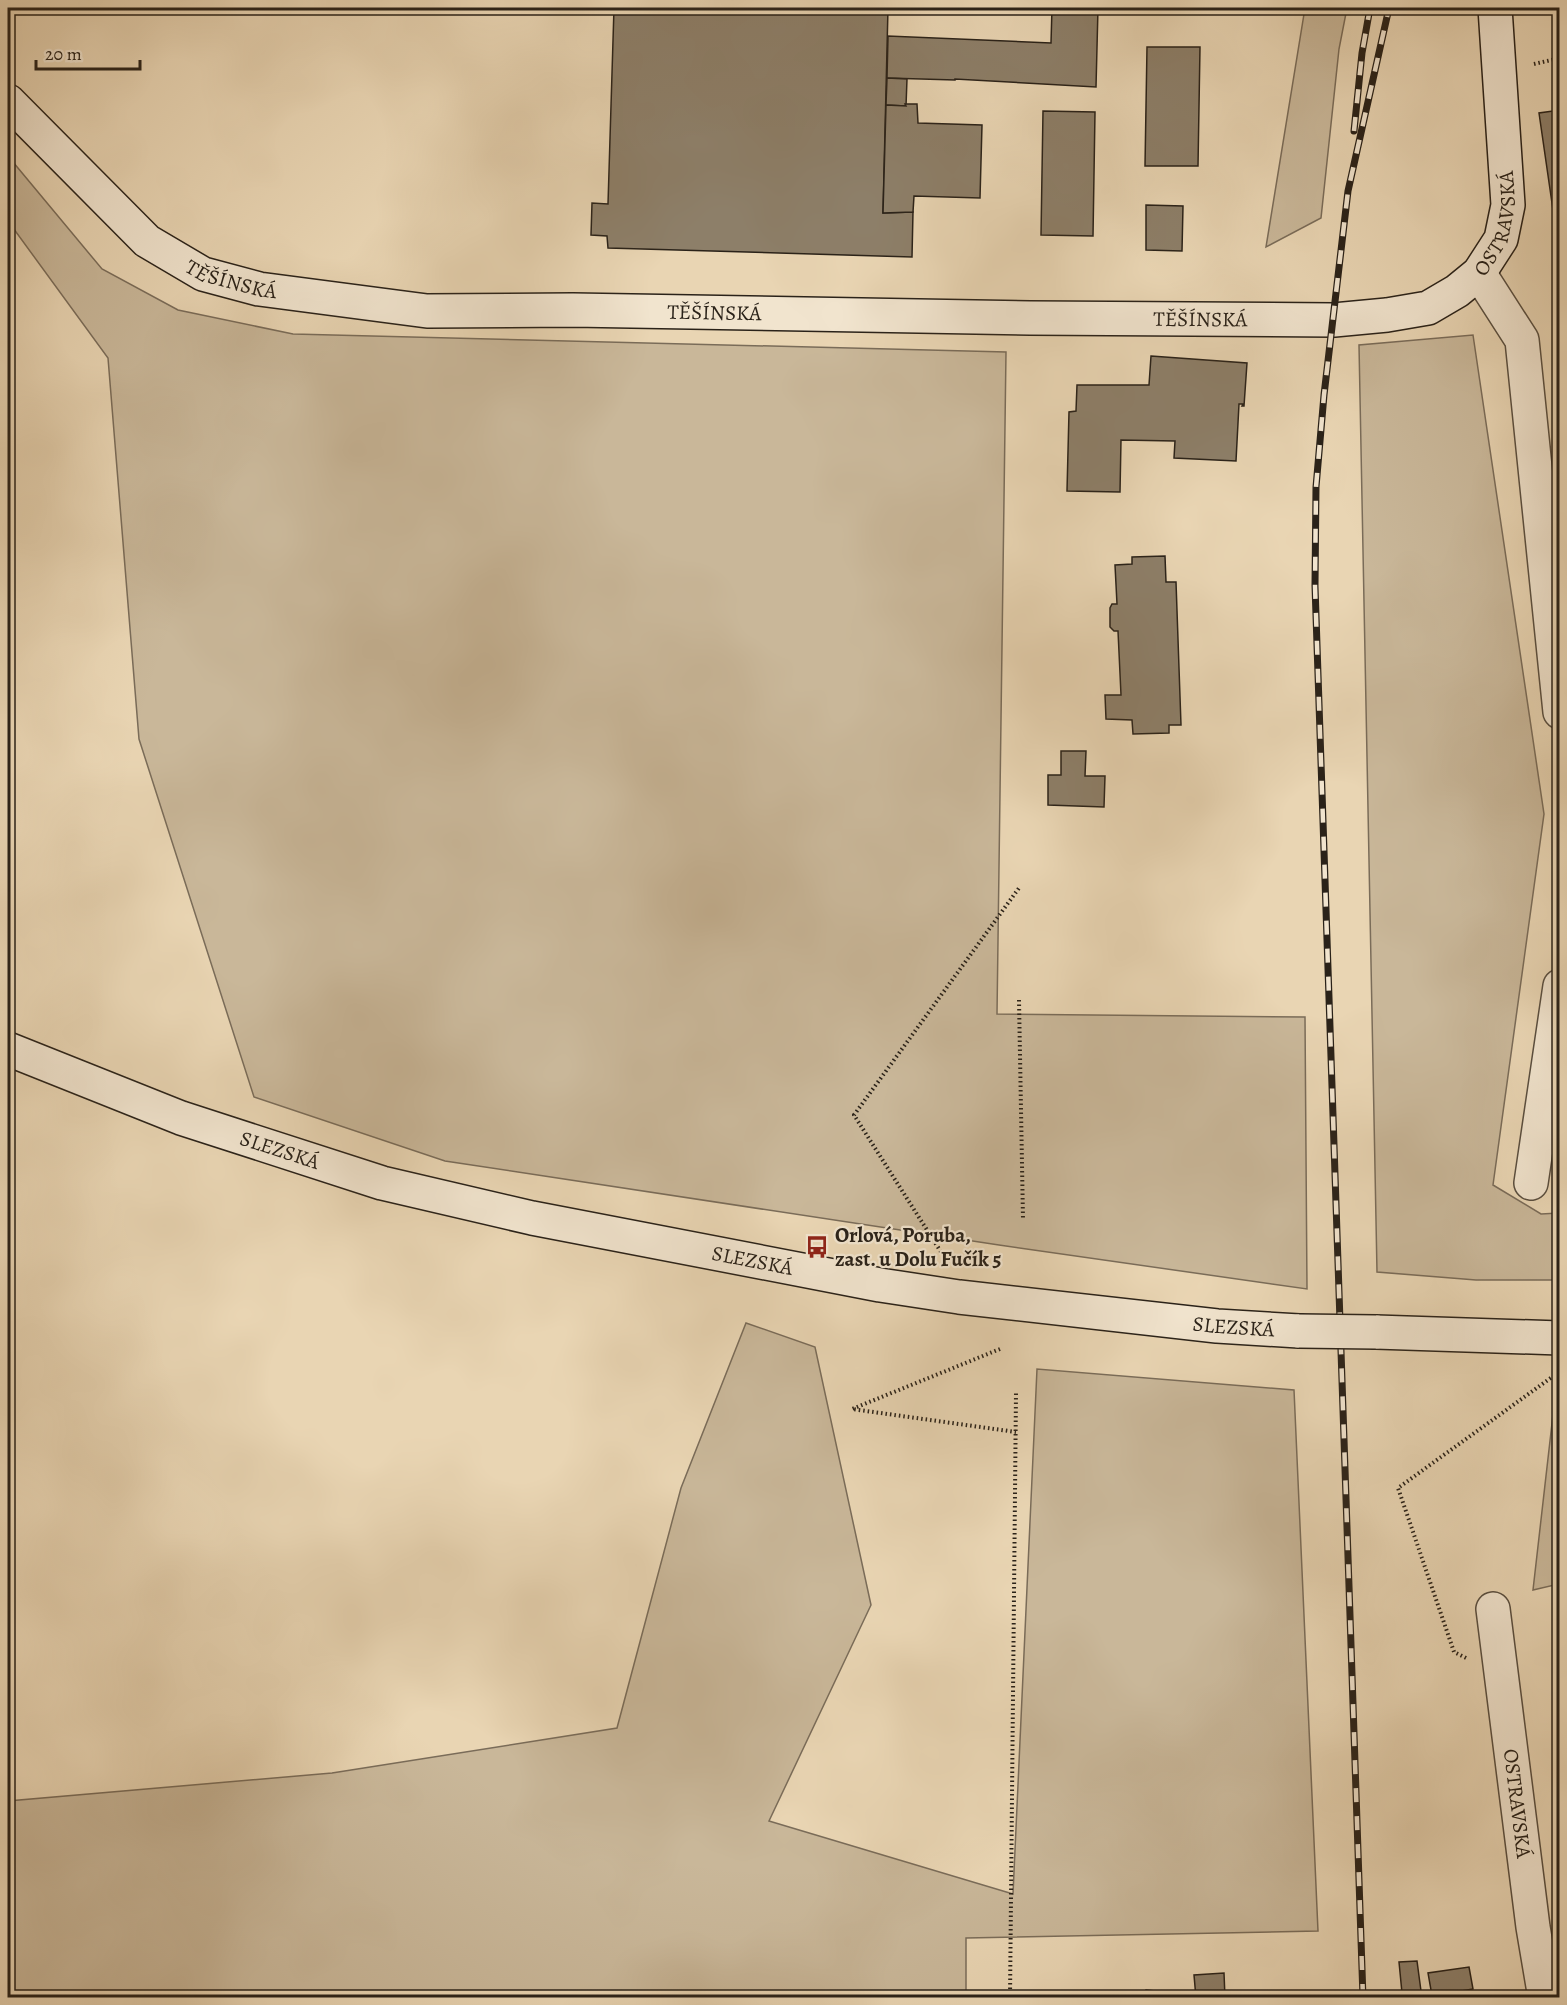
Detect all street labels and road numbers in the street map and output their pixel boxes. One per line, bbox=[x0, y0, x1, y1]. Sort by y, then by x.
street label: OSTRAVSKÁ bbox=[1467, 169, 1522, 281]
street label: TĚŠÍNSKÁ bbox=[180, 253, 279, 305]
street label: TĚŠÍNSKÁ bbox=[667, 298, 762, 327]
street label: TĚŠÍNSKÁ bbox=[1153, 305, 1248, 333]
street label: SLEZSKÁ bbox=[236, 1124, 324, 1176]
street label: SLEZSKÁ bbox=[710, 1239, 796, 1282]
street label: SLEZSKÁ bbox=[1191, 1309, 1276, 1344]
street label: OSTRAVSKÁ bbox=[1497, 1747, 1538, 1861]

